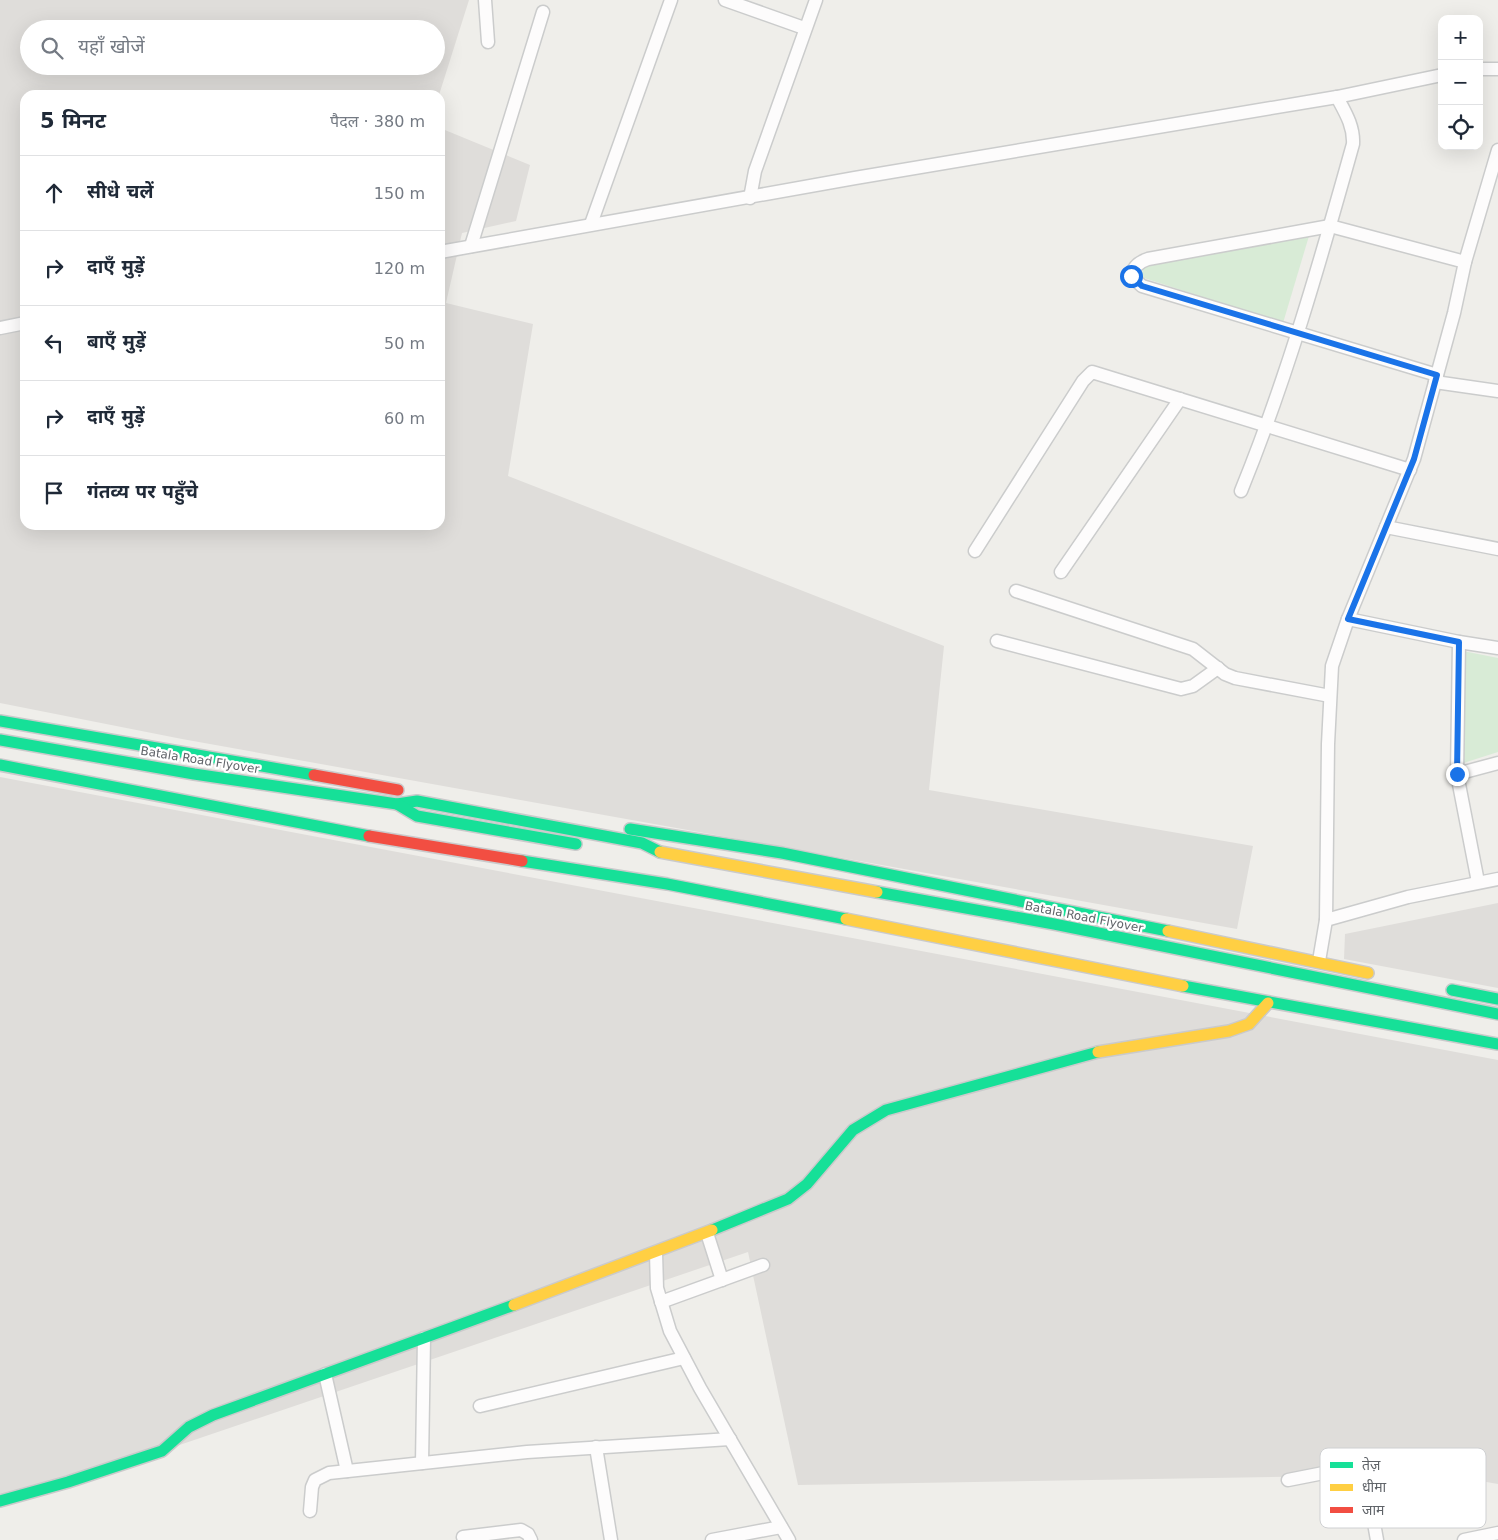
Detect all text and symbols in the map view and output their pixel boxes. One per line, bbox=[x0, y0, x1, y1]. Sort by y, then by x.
map controls bbox=[1438, 15, 1483, 150]
button: + bbox=[1438, 15, 1483, 60]
search box bbox=[20, 20, 445, 75]
icon: search bbox=[38, 34, 66, 62]
text: यहाँ खोजें bbox=[78, 35, 145, 57]
button: − bbox=[1438, 60, 1483, 105]
button: locate bbox=[1438, 105, 1483, 150]
text: 5 मिनट bbox=[40, 109, 106, 133]
text: पैदल · 380 m bbox=[330, 112, 425, 131]
icon: ahead bbox=[40, 179, 68, 207]
text: सीधे चलें bbox=[87, 180, 154, 202]
text: 150 m bbox=[374, 184, 425, 203]
icon: right bbox=[40, 254, 68, 282]
text: दाएँ मुड़ें bbox=[87, 255, 145, 277]
text: 120 m bbox=[374, 259, 425, 278]
route start bbox=[1120, 265, 1143, 288]
icon: left bbox=[40, 329, 68, 357]
text: बाएँ मुड़ें bbox=[87, 330, 146, 352]
text: 50 m bbox=[384, 334, 425, 353]
icon: right bbox=[40, 404, 68, 432]
text: दाएँ मुड़ें bbox=[87, 405, 145, 427]
text: 60 m bbox=[384, 409, 425, 428]
icon: arrive bbox=[40, 479, 68, 507]
text: गंतव्य पर पहुँचे bbox=[87, 480, 198, 502]
street label: Batala Road Flyover bbox=[140, 744, 261, 776]
route end bbox=[1446, 763, 1469, 786]
street label: Batala Road Flyover bbox=[1024, 899, 1144, 935]
legend bbox=[1320, 1448, 1486, 1528]
text: तेज़ bbox=[1362, 1456, 1381, 1473]
text: धीमा bbox=[1362, 1479, 1387, 1495]
text: जाम bbox=[1362, 1502, 1385, 1518]

